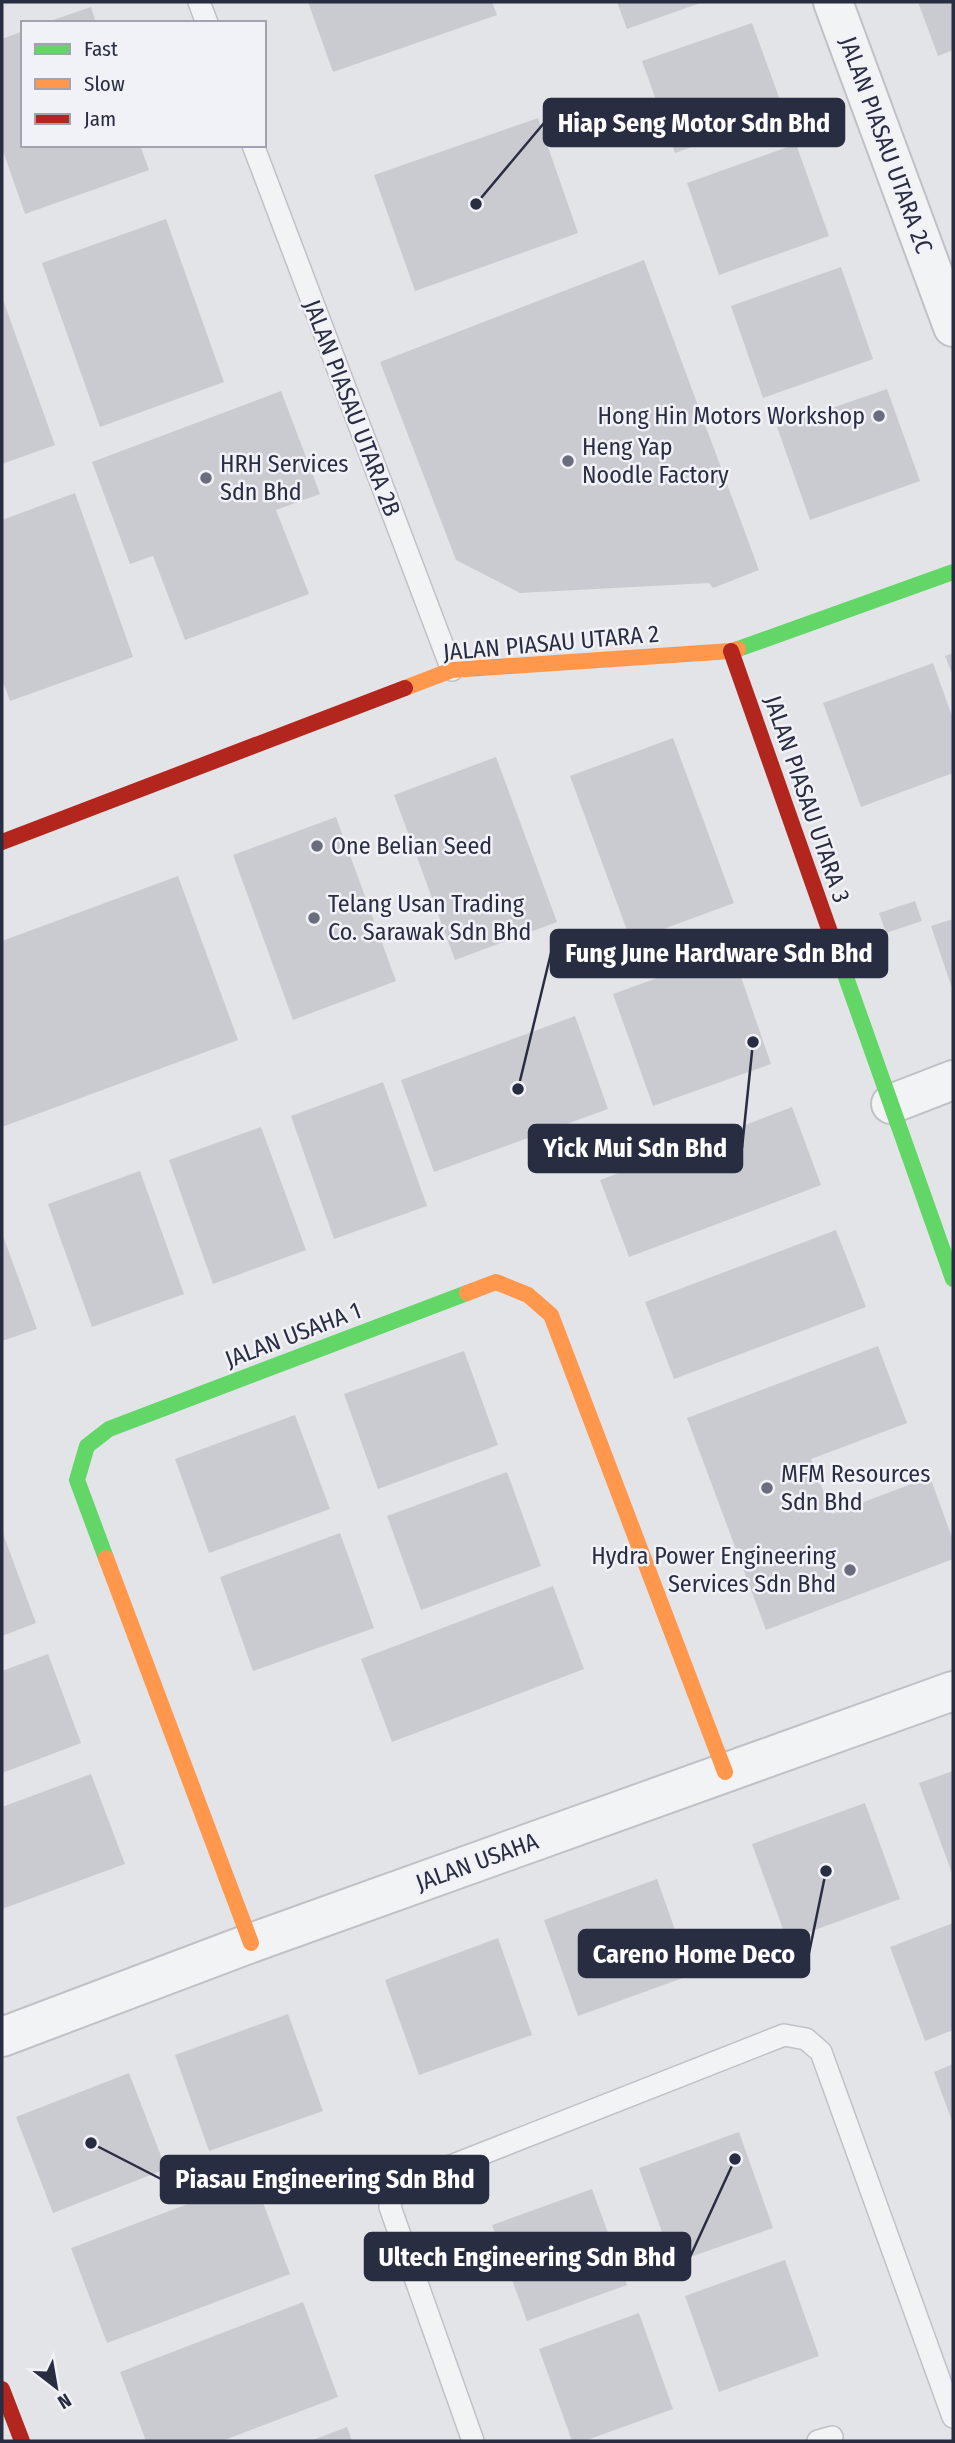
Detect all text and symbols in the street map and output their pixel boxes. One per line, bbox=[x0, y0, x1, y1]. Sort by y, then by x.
legend bbox=[21, 21, 266, 147]
street label: JALAN PIASAU UTARA 2C bbox=[834, 33, 938, 257]
text: Fast bbox=[84, 36, 118, 62]
text: Slow bbox=[84, 71, 125, 97]
callout: Hiap Seng Motor Sdn Bhd bbox=[544, 99, 844, 146]
text: Jam bbox=[84, 106, 116, 132]
text: Hiap Seng Motor Sdn Bhd bbox=[558, 108, 830, 139]
street label: JALAN PIASAU UTARA 2B bbox=[298, 296, 406, 520]
place label: Hong Hin Motors Workshop bbox=[598, 402, 865, 430]
marker: Hong Hin Motors Workshop bbox=[871, 408, 887, 424]
place label: Heng Yap Noodle Factory bbox=[582, 433, 729, 489]
place label: HRH Services Sdn Bhd bbox=[220, 450, 349, 506]
marker: Heng Yap Noodle Factory bbox=[560, 453, 576, 469]
marker: HRH Services Sdn Bhd bbox=[198, 470, 214, 486]
street label: JALAN PIASAU UTARA 2 bbox=[442, 620, 660, 666]
street label: JALAN PIASAU UTARA 3 bbox=[758, 692, 856, 906]
place label: One Belian Seed bbox=[331, 832, 492, 860]
marker: One Belian Seed bbox=[309, 838, 325, 854]
place label: Telang Usan Trading Co. Sarawak Sdn Bhd bbox=[328, 890, 531, 946]
marker: Telang Usan Trading Co. Sarawak Sdn Bhd bbox=[306, 910, 322, 926]
callout: Fung June Hardware Sdn Bhd bbox=[551, 930, 887, 977]
text: Fung June Hardware Sdn Bhd bbox=[565, 938, 873, 969]
callout: Yick Mui Sdn Bhd bbox=[529, 1125, 742, 1172]
text: Yick Mui Sdn Bhd bbox=[542, 1133, 727, 1164]
street label: JALAN USAHA 1 bbox=[221, 1296, 365, 1374]
place label: MFM Resources Sdn Bhd bbox=[781, 1460, 930, 1516]
marker: MFM Resources Sdn Bhd bbox=[759, 1480, 775, 1496]
place label: Hydra Power Engineering Services Sdn Bhd bbox=[591, 1542, 837, 1598]
marker: Hydra Power Engineering Services Sdn Bhd bbox=[842, 1562, 858, 1578]
street label: JALAN USAHA bbox=[412, 1827, 542, 1897]
callout: Careno Home Deco bbox=[579, 1930, 809, 1977]
text: Careno Home Deco bbox=[593, 1939, 795, 1970]
callout: Piasau Engineering Sdn Bhd bbox=[161, 2156, 488, 2203]
text: Piasau Engineering Sdn Bhd bbox=[175, 2164, 475, 2195]
callout: Ultech Engineering Sdn Bhd bbox=[365, 2233, 690, 2280]
text: Ultech Engineering Sdn Bhd bbox=[378, 2242, 676, 2273]
north arrow bbox=[21, 2352, 91, 2422]
text: N bbox=[54, 2388, 75, 2414]

